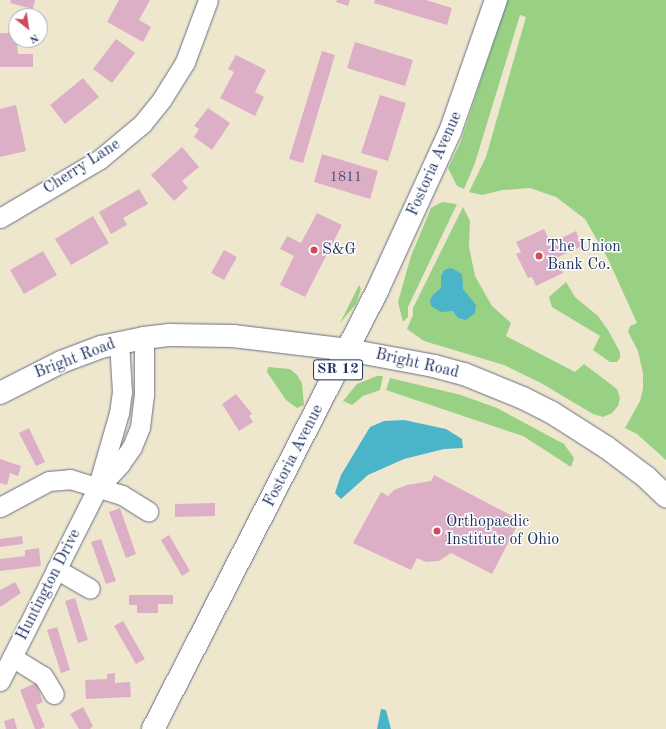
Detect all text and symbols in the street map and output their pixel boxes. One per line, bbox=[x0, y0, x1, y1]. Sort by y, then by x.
north arrow bbox=[8, 8, 48, 48]
text: N bbox=[27, 31, 40, 45]
street label: Fostoria Avenue bbox=[403, 109, 467, 219]
street label: Cherry Lane bbox=[40, 135, 124, 199]
house number: 1811 bbox=[330, 169, 362, 185]
place label: The Union Bank Co. bbox=[547, 237, 621, 275]
place label: S&G bbox=[322, 240, 356, 260]
marker: S&G bbox=[309, 245, 319, 255]
marker: The Union Bank Co. bbox=[534, 251, 544, 261]
street label: Bright Road bbox=[32, 335, 118, 383]
street label: Bright Road bbox=[373, 345, 461, 383]
road number: SR 12 bbox=[313, 357, 363, 383]
street label: Fostoria Avenue bbox=[260, 402, 328, 510]
place label: Orthopaedic Institute of Ohio bbox=[446, 512, 559, 550]
marker: Orthopaedic Institute of Ohio bbox=[431, 525, 443, 537]
street label: Huntington Drive bbox=[13, 526, 85, 644]

